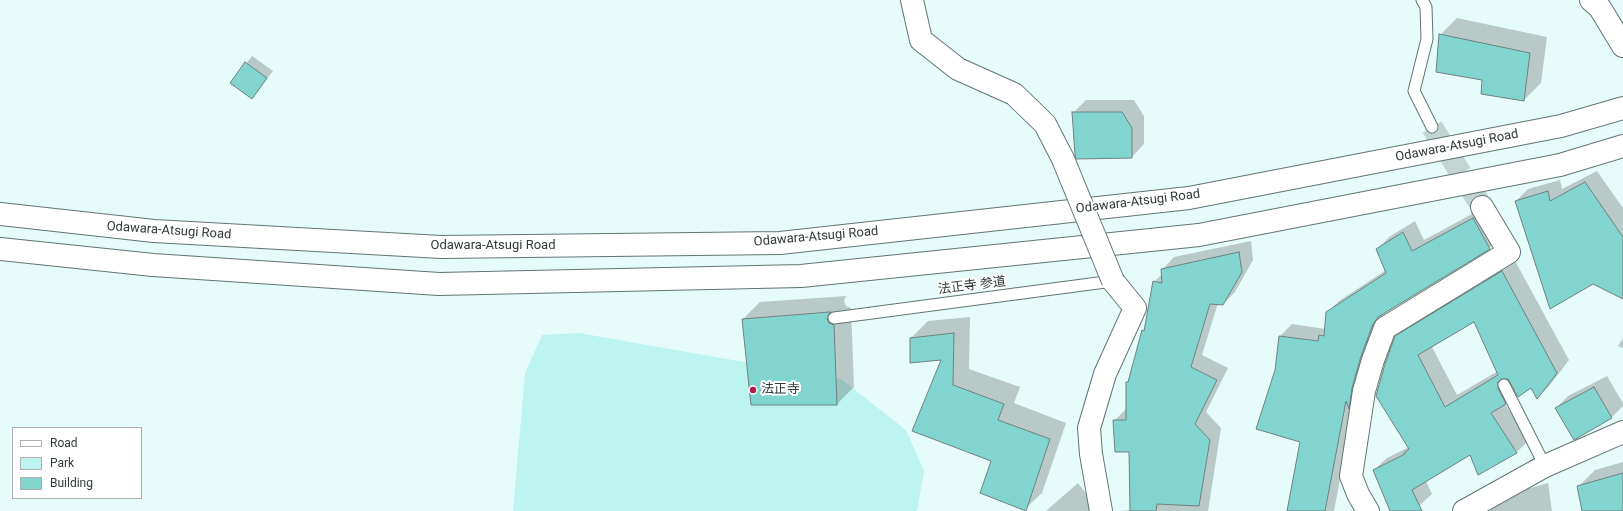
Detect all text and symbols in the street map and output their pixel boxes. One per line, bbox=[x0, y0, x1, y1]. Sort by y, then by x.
street label: Odawara-Atsugi Road bbox=[1394, 126, 1520, 166]
street label: Odawara-Atsugi Road bbox=[1075, 187, 1201, 217]
street label: Odawara-Atsugi Road bbox=[106, 219, 232, 243]
street label: Odawara-Atsugi Road bbox=[753, 224, 879, 250]
street label: Odawara-Atsugi Road bbox=[430, 238, 556, 254]
street label: 法正寺 参道 bbox=[937, 274, 1007, 298]
place label: 法正寺 bbox=[761, 382, 800, 398]
marker: 法正寺 bbox=[748, 385, 758, 395]
legend bbox=[12, 427, 142, 499]
text: Road bbox=[50, 436, 78, 450]
text: Park bbox=[50, 456, 74, 470]
text: Building bbox=[50, 476, 93, 490]

